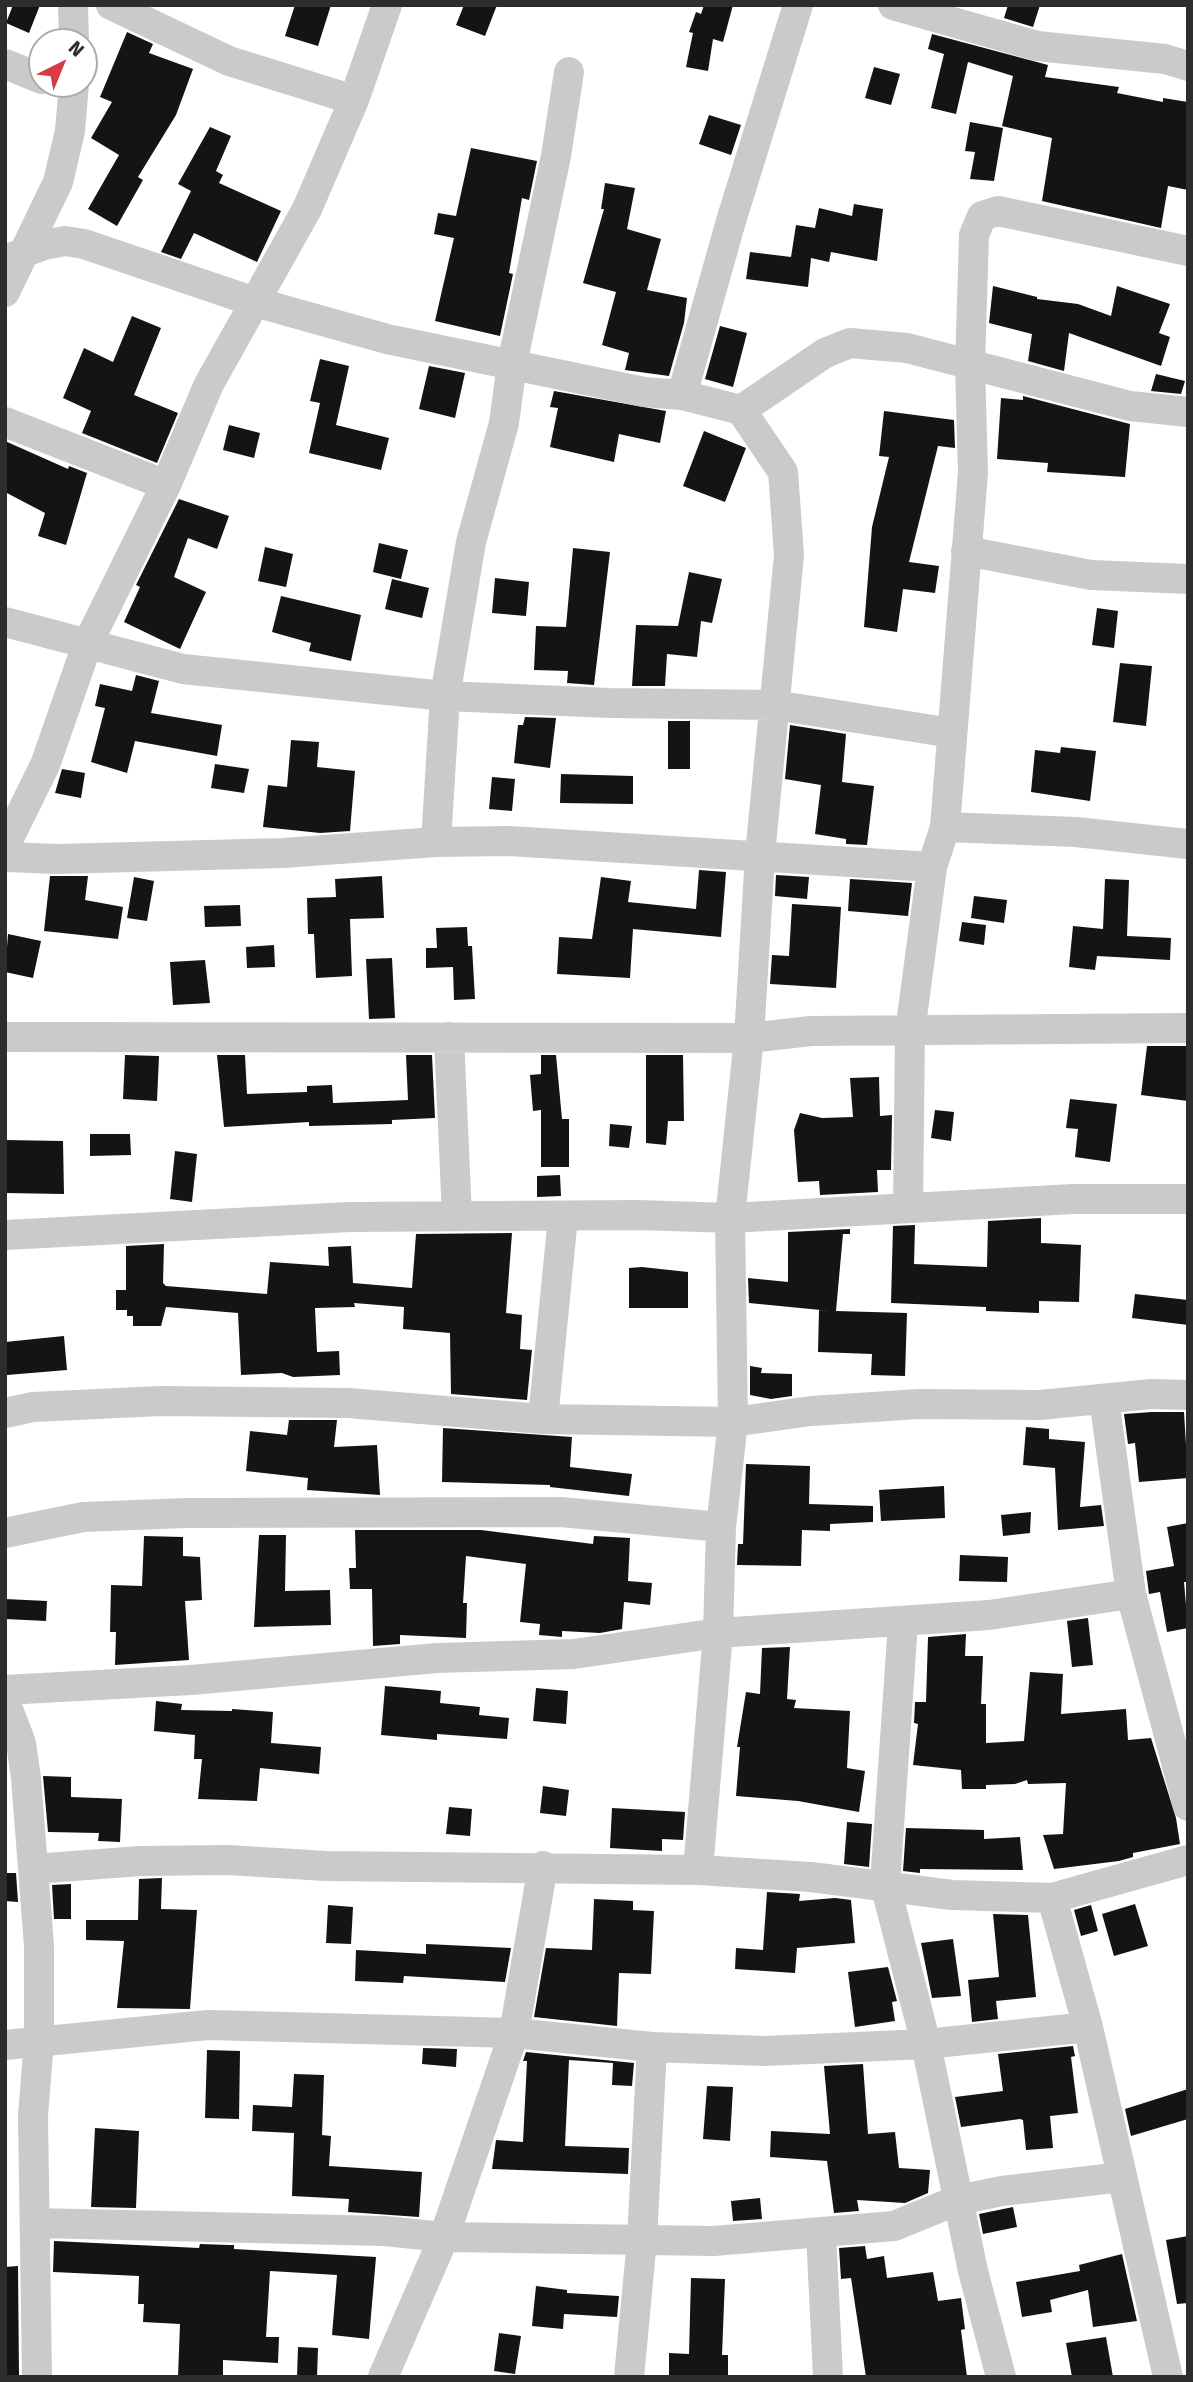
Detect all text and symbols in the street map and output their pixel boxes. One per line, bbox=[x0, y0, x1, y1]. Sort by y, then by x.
north arrow bbox=[28, 28, 98, 98]
text: N bbox=[64, 36, 89, 61]

